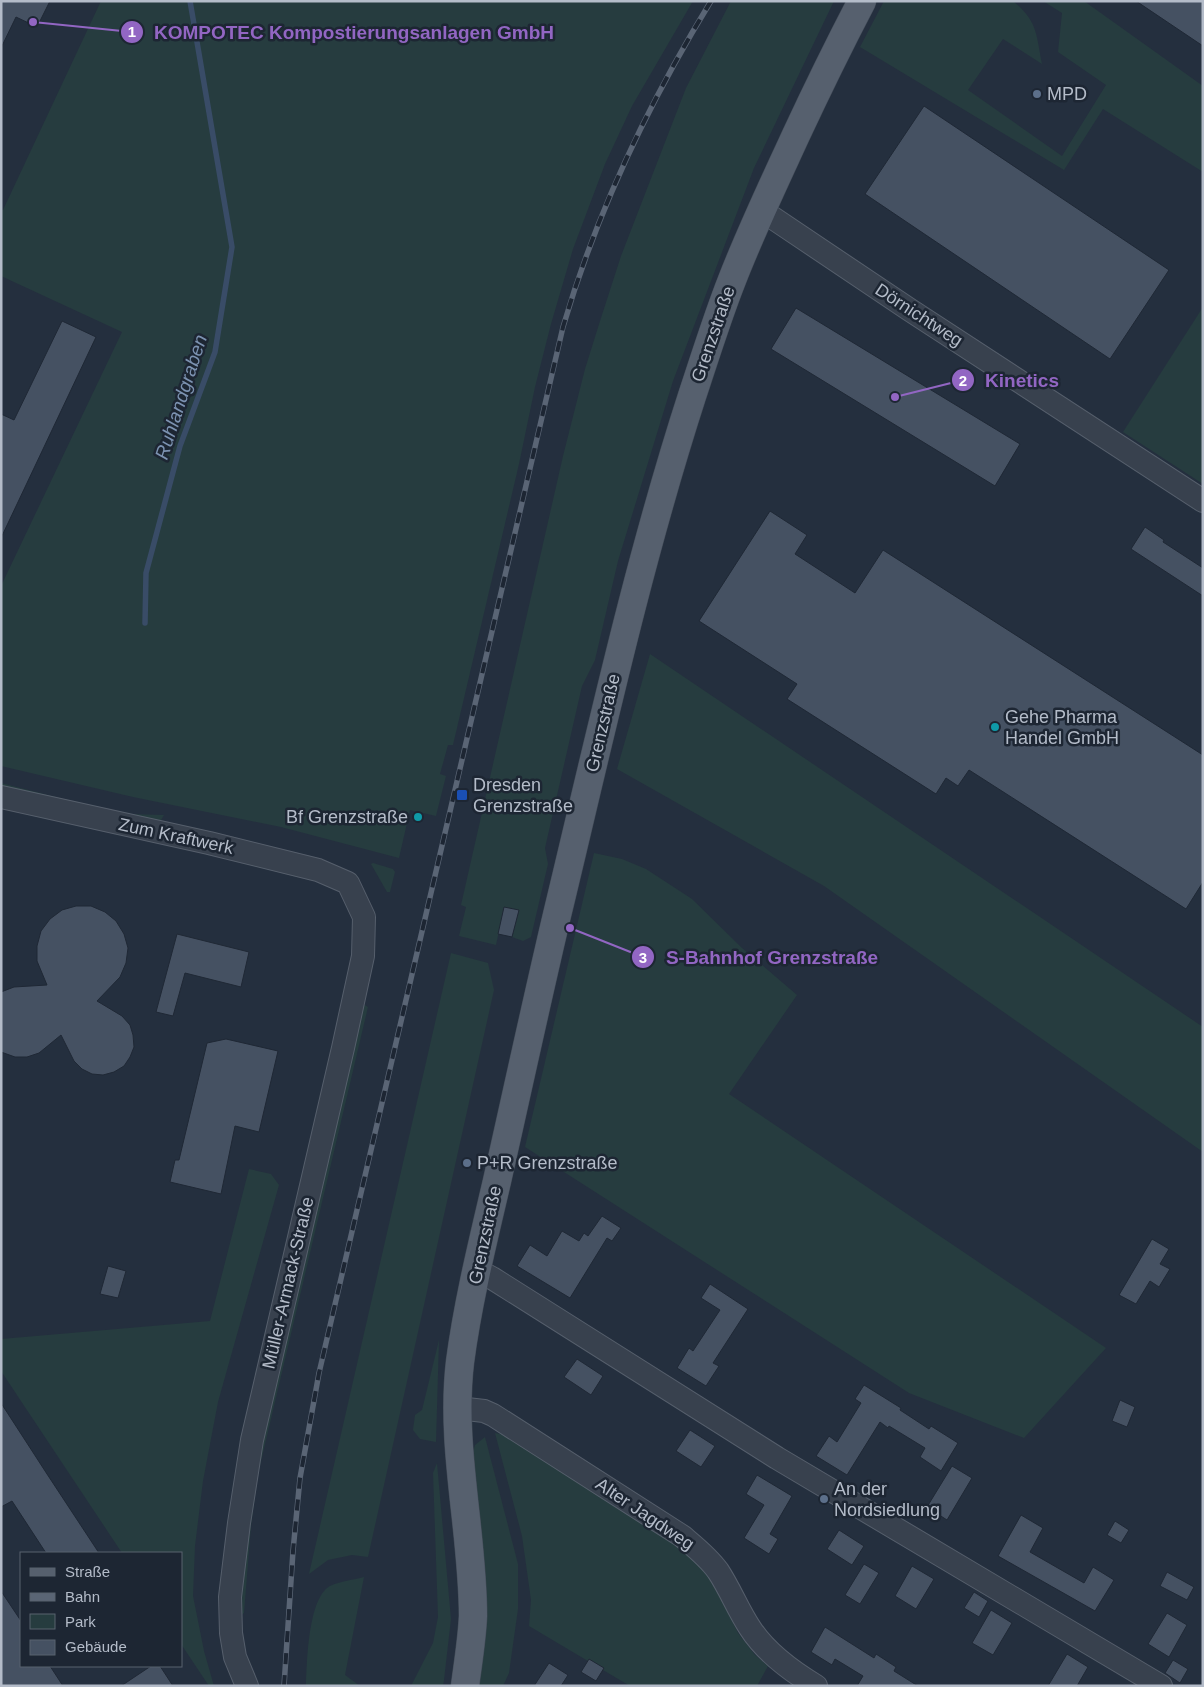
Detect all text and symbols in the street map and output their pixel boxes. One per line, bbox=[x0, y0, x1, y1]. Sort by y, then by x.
callout: KOMPOTEC Kompostierungsanlagen GmbH bbox=[119, 15, 564, 49]
text: KOMPOTEC Kompostierungsanlagen GmbH bbox=[154, 22, 554, 43]
text: 1 bbox=[128, 23, 136, 40]
place label: MPD bbox=[1047, 84, 1087, 104]
marker: MPD bbox=[1031, 88, 1043, 100]
street label: Dörnichtweg bbox=[872, 279, 966, 351]
street label: Grenzstraße bbox=[687, 283, 739, 385]
water label: Ruhlandgraben bbox=[151, 332, 211, 462]
callout: Kinetics bbox=[950, 363, 1069, 397]
text: Kinetics bbox=[985, 370, 1059, 391]
text: 2 bbox=[959, 372, 967, 389]
street label: Grenzstraße bbox=[582, 672, 624, 774]
place label: Gehe Pharma Handel GmbH bbox=[1005, 707, 1119, 748]
marker: Gehe Pharma Handel GmbH bbox=[989, 721, 1001, 733]
place label: Dresden Grenzstraße bbox=[473, 775, 573, 816]
marker: Dresden Grenzstraße bbox=[455, 788, 469, 802]
place label: Bf Grenzstraße bbox=[286, 807, 408, 827]
marker: Bf Grenzstraße bbox=[412, 811, 424, 823]
street label: Zum Kraftwerk bbox=[117, 814, 236, 858]
callout: S-Bahnhof Grenzstraße bbox=[631, 940, 888, 974]
text: S-Bahnhof Grenzstraße bbox=[666, 947, 878, 968]
text: 3 bbox=[639, 949, 647, 966]
place label: P+R Grenzstraße bbox=[477, 1153, 618, 1173]
marker: P+R Grenzstraße bbox=[461, 1157, 473, 1169]
street label: Grenzstraße bbox=[465, 1184, 505, 1286]
street label: Müller-Armack-Straße bbox=[258, 1195, 318, 1371]
street label: Alter Jagdweg bbox=[592, 1474, 698, 1554]
place label: An der Nordsiedlung bbox=[834, 1479, 940, 1520]
marker: An der Nordsiedlung bbox=[818, 1493, 830, 1505]
legend bbox=[20, 1552, 182, 1667]
text: Straße bbox=[65, 1563, 110, 1580]
text: Bahn bbox=[65, 1588, 100, 1605]
text: Park bbox=[65, 1613, 96, 1630]
text: Gebäude bbox=[65, 1638, 127, 1655]

